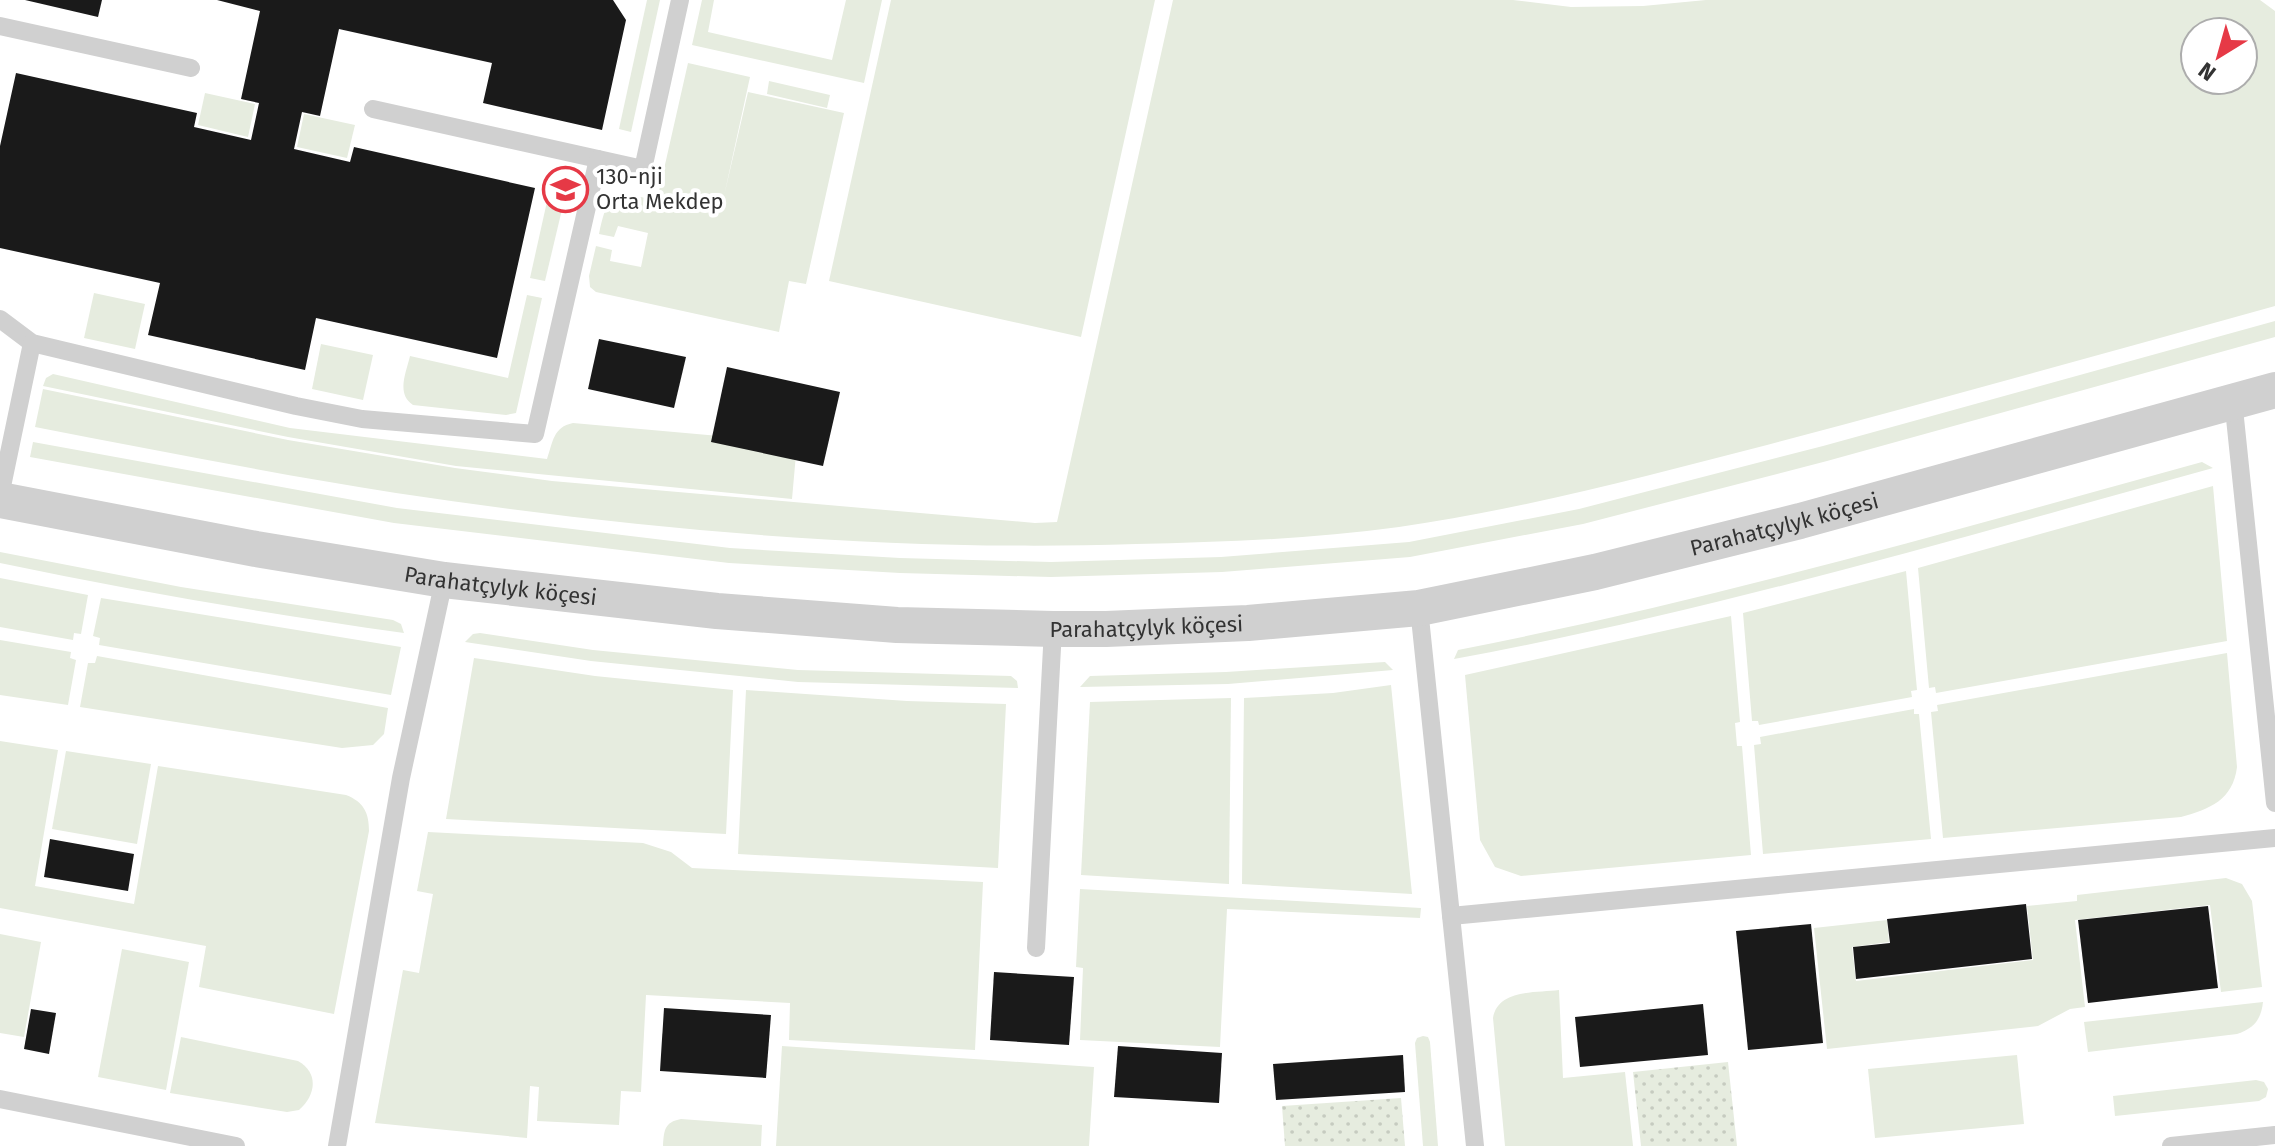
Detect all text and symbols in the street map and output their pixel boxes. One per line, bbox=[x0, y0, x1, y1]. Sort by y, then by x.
north arrow bbox=[2179, 16, 2259, 96]
text: N bbox=[2193, 56, 2221, 87]
place label: 130-nji Orta Mekdep bbox=[596, 163, 724, 215]
school or university icon: 130-nji Orta Mekdep bbox=[541, 165, 589, 213]
street label: Parahatçylyk köçesi bbox=[1687, 487, 1882, 562]
street label: Parahatçylyk köçesi bbox=[402, 561, 598, 611]
street label: Parahatçylyk köçesi bbox=[1050, 610, 1244, 643]

